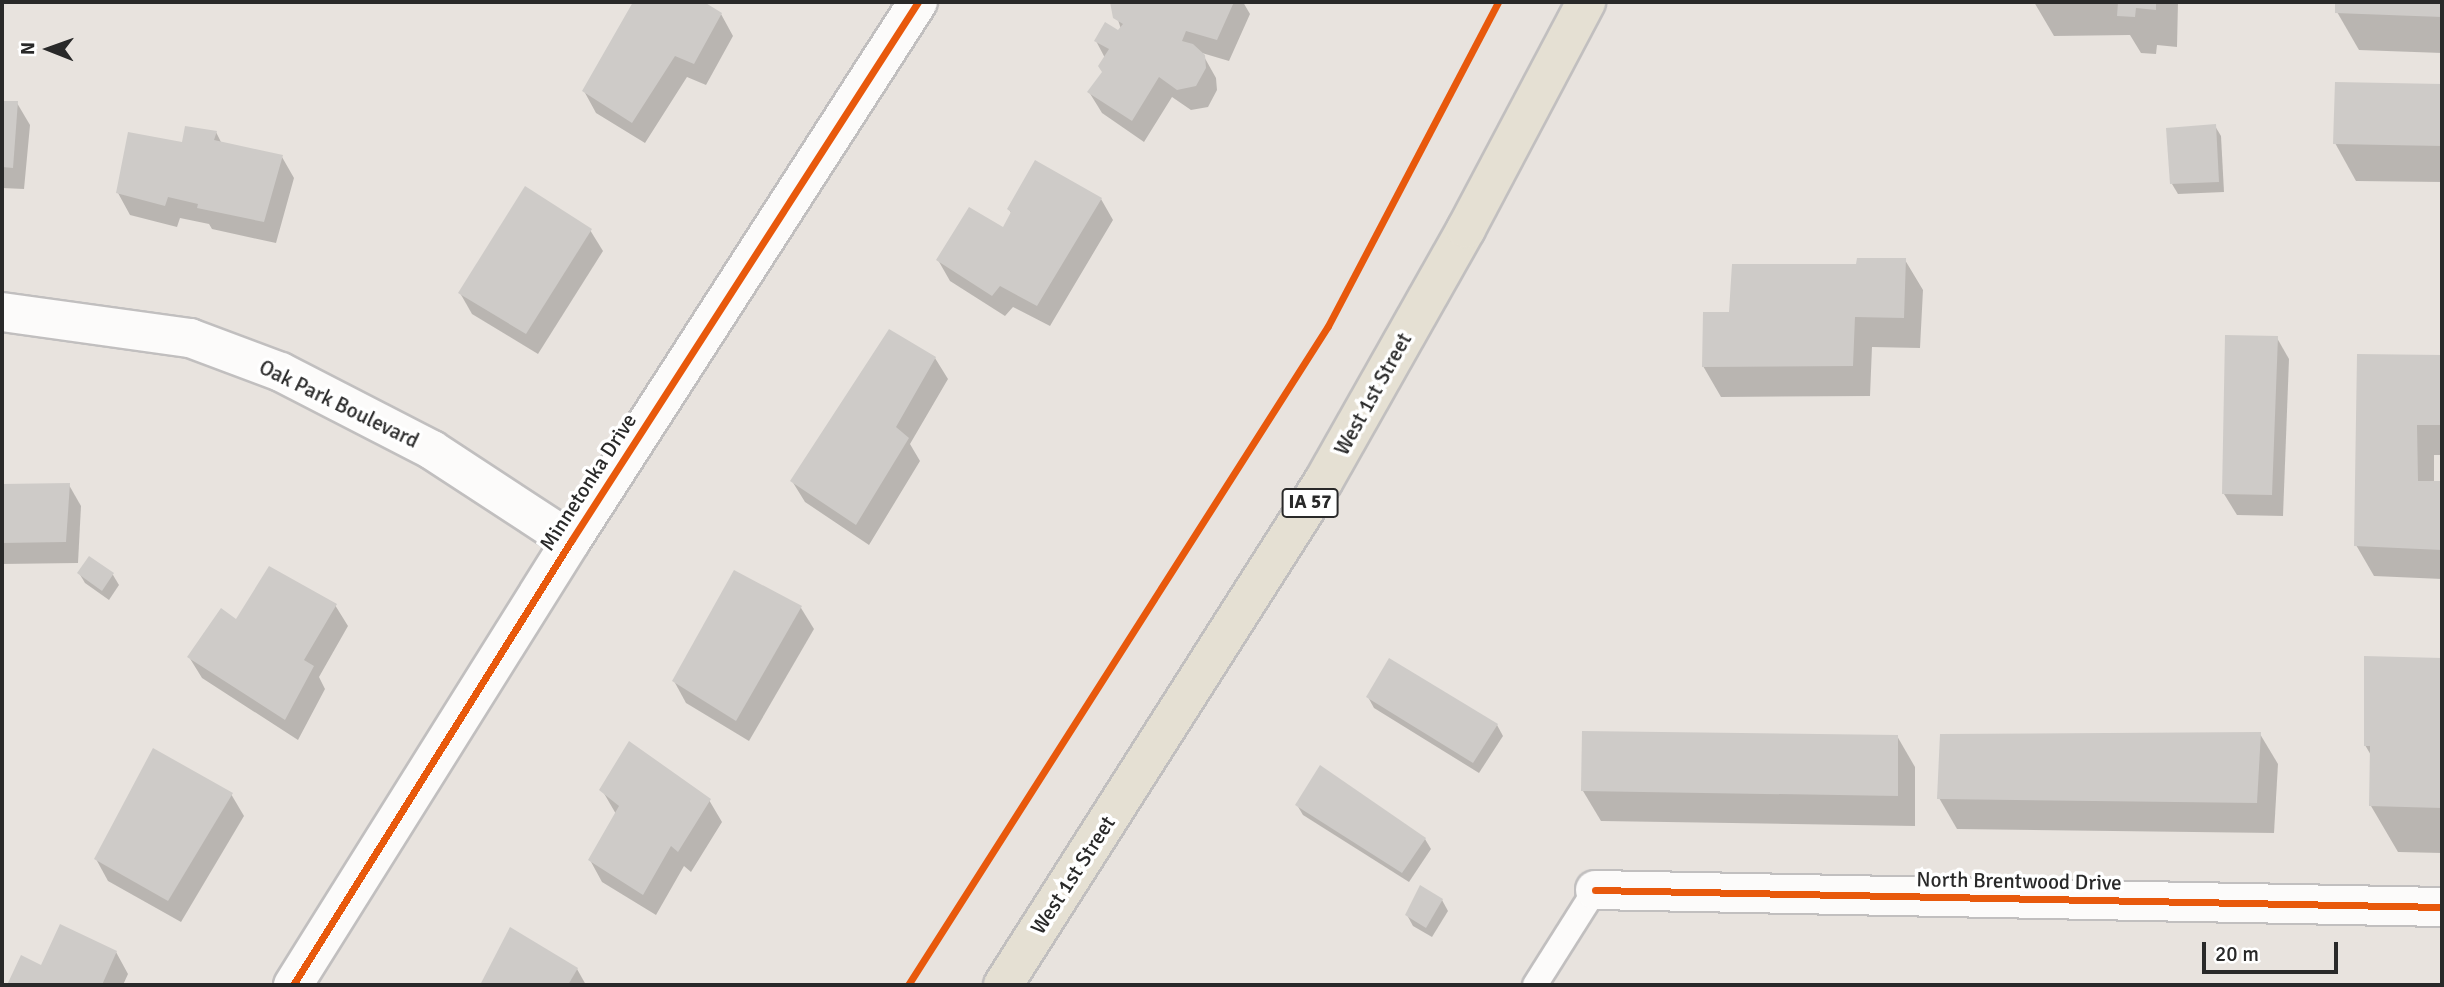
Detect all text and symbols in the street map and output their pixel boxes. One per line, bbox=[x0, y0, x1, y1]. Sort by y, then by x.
north arrow bbox=[14, 14, 84, 84]
text: N bbox=[16, 42, 40, 55]
street label: West 1st Street bbox=[1329, 328, 1417, 460]
street label: Oak Park Boulevard bbox=[255, 354, 423, 454]
street label: Minnetonka Drive bbox=[534, 409, 642, 555]
road number: IA 57 bbox=[1280, 488, 1340, 518]
street label: West 1st Street bbox=[1025, 811, 1121, 939]
street label: North Brentwood Drive bbox=[1916, 867, 2122, 895]
scale bar bbox=[2206, 928, 2342, 972]
text: 20 m bbox=[2215, 941, 2259, 967]

